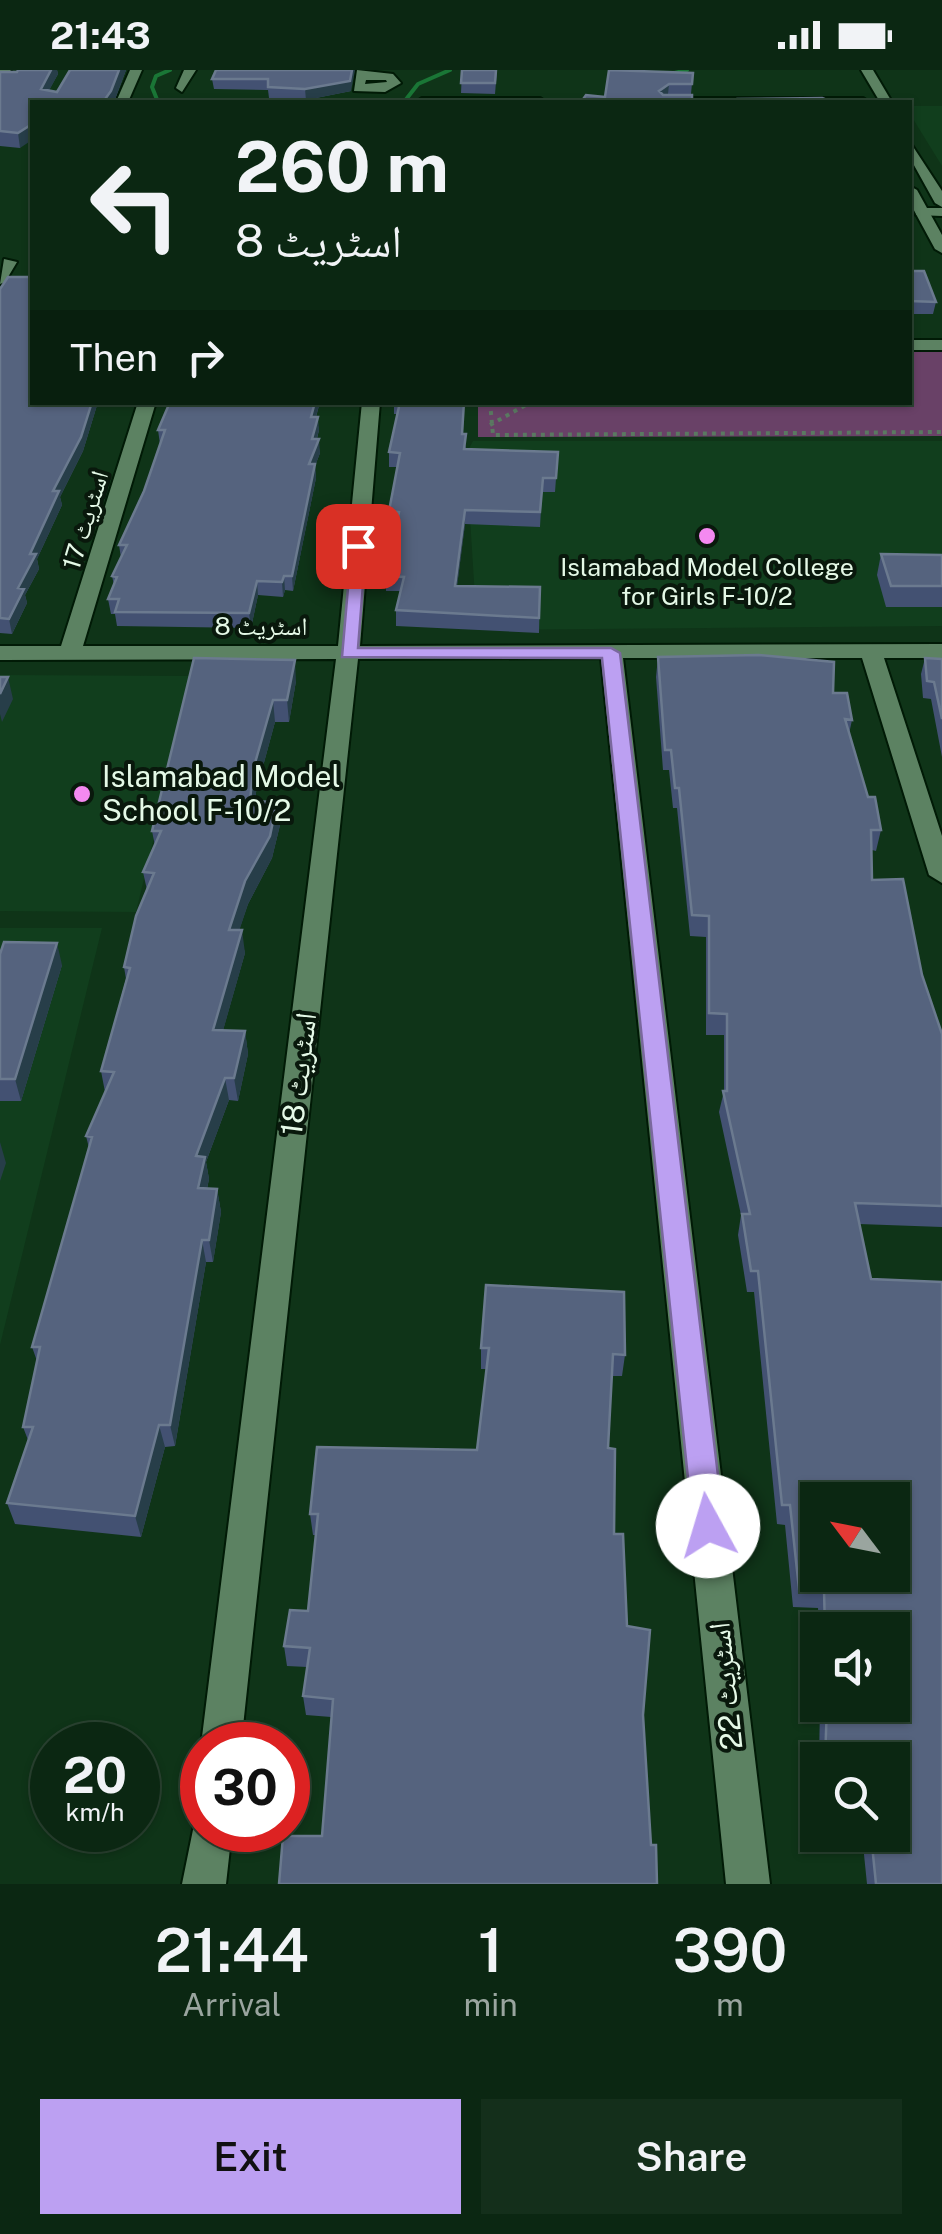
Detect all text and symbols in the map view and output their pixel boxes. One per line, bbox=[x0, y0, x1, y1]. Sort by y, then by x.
text: 21:43 bbox=[50, 13, 151, 58]
text: 260 m bbox=[235, 125, 449, 208]
icon: left bbox=[70, 140, 200, 270]
text: اسٹریٹ 8 bbox=[235, 214, 402, 267]
icon: right bbox=[178, 330, 233, 385]
text: Then bbox=[70, 335, 158, 380]
street label: اسٹریٹ 17 bbox=[56, 467, 114, 573]
pin bbox=[316, 504, 401, 589]
icon: arrive bbox=[331, 519, 386, 574]
marker: Islamabad Model College for Girls F-10/2 bbox=[696, 525, 718, 547]
place label: Islamabad Model College for Girls F-10/2 bbox=[560, 552, 854, 611]
street label: اسٹریٹ 8 bbox=[215, 611, 307, 641]
place label: Islamabad Model School F-10/2 bbox=[102, 758, 340, 828]
marker: Islamabad Model School F-10/2 bbox=[71, 783, 93, 805]
street label: اسٹریٹ 18 bbox=[273, 1010, 323, 1137]
position arrow bbox=[656, 1474, 760, 1578]
north arrow bbox=[800, 1482, 910, 1592]
map controls bbox=[800, 1482, 910, 1852]
button: sound bbox=[800, 1612, 910, 1722]
street label: اسٹریٹ 22 bbox=[700, 1621, 750, 1751]
speed limit sign: 30 bbox=[180, 1722, 310, 1852]
button: search bbox=[800, 1742, 910, 1852]
text: 20 bbox=[63, 1745, 127, 1804]
text: km/h bbox=[66, 1797, 124, 1827]
text: 21:44 bbox=[155, 1915, 309, 1986]
text: 1 bbox=[478, 1915, 503, 1986]
text: 390 bbox=[673, 1915, 787, 1986]
text: Arrival bbox=[182, 1986, 281, 2023]
text: min bbox=[464, 1986, 518, 2023]
text: m bbox=[716, 1986, 744, 2023]
button: Exit bbox=[40, 2099, 461, 2214]
button: Share bbox=[481, 2099, 902, 2214]

